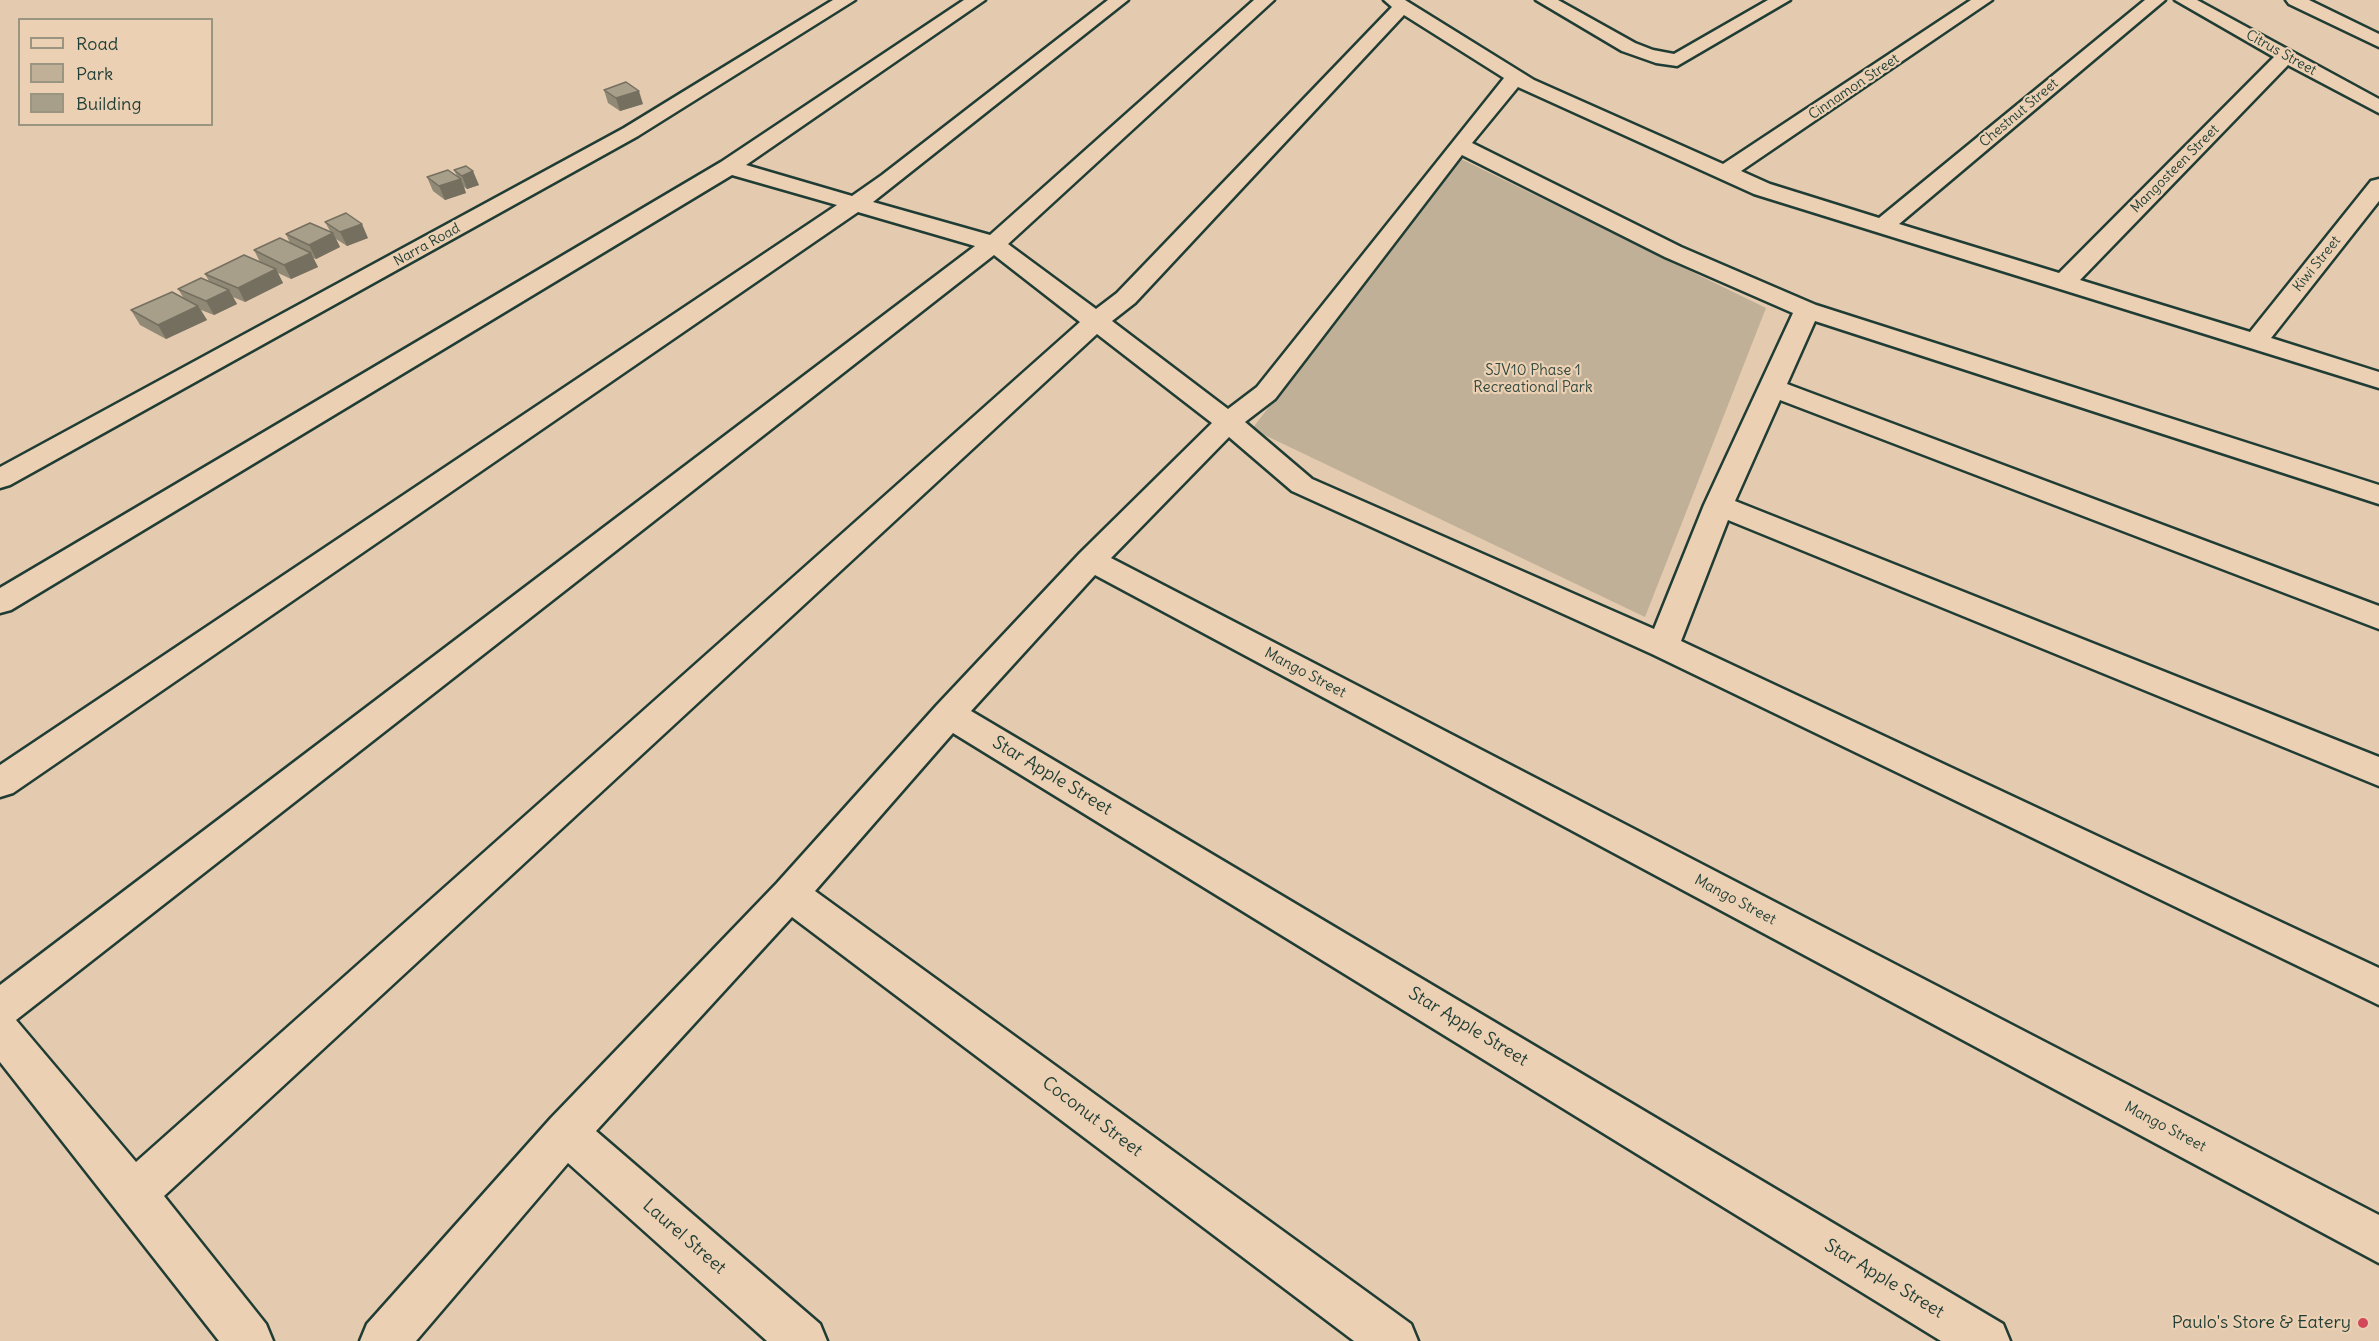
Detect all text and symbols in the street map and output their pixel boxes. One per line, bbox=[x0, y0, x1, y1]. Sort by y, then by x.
legend bbox=[18, 18, 213, 126]
street label: Citrus Street bbox=[2243, 27, 2319, 79]
text: Road bbox=[76, 32, 118, 55]
street label: Cinnamon Street bbox=[1806, 51, 1902, 123]
text: Park bbox=[76, 62, 113, 85]
street label: Chestnut Street bbox=[1976, 75, 2062, 151]
text: Building bbox=[76, 92, 141, 115]
street label: Mangosteen Street bbox=[2127, 121, 2223, 217]
street label: Narra Road bbox=[391, 220, 463, 270]
street label: Kiwi Street bbox=[2290, 233, 2344, 295]
park label: SJV10 Phase 1 Recreational Park bbox=[1473, 362, 1593, 397]
street label: Mango Street bbox=[1261, 644, 1349, 702]
street label: Star Apple Street bbox=[988, 732, 1116, 820]
street label: Mango Street bbox=[1691, 871, 1779, 929]
street label: Star Apple Street bbox=[1404, 983, 1532, 1071]
street label: Coconut Street bbox=[1038, 1072, 1146, 1162]
street label: Mango Street bbox=[2121, 1098, 2209, 1156]
street label: Laurel Street bbox=[638, 1195, 730, 1279]
street label: Star Apple Street bbox=[1820, 1235, 1948, 1323]
place label: Paulo's Store & Eatery bbox=[2172, 1312, 2351, 1334]
marker: Paulo's Store & Eatery bbox=[2356, 1316, 2370, 1330]

